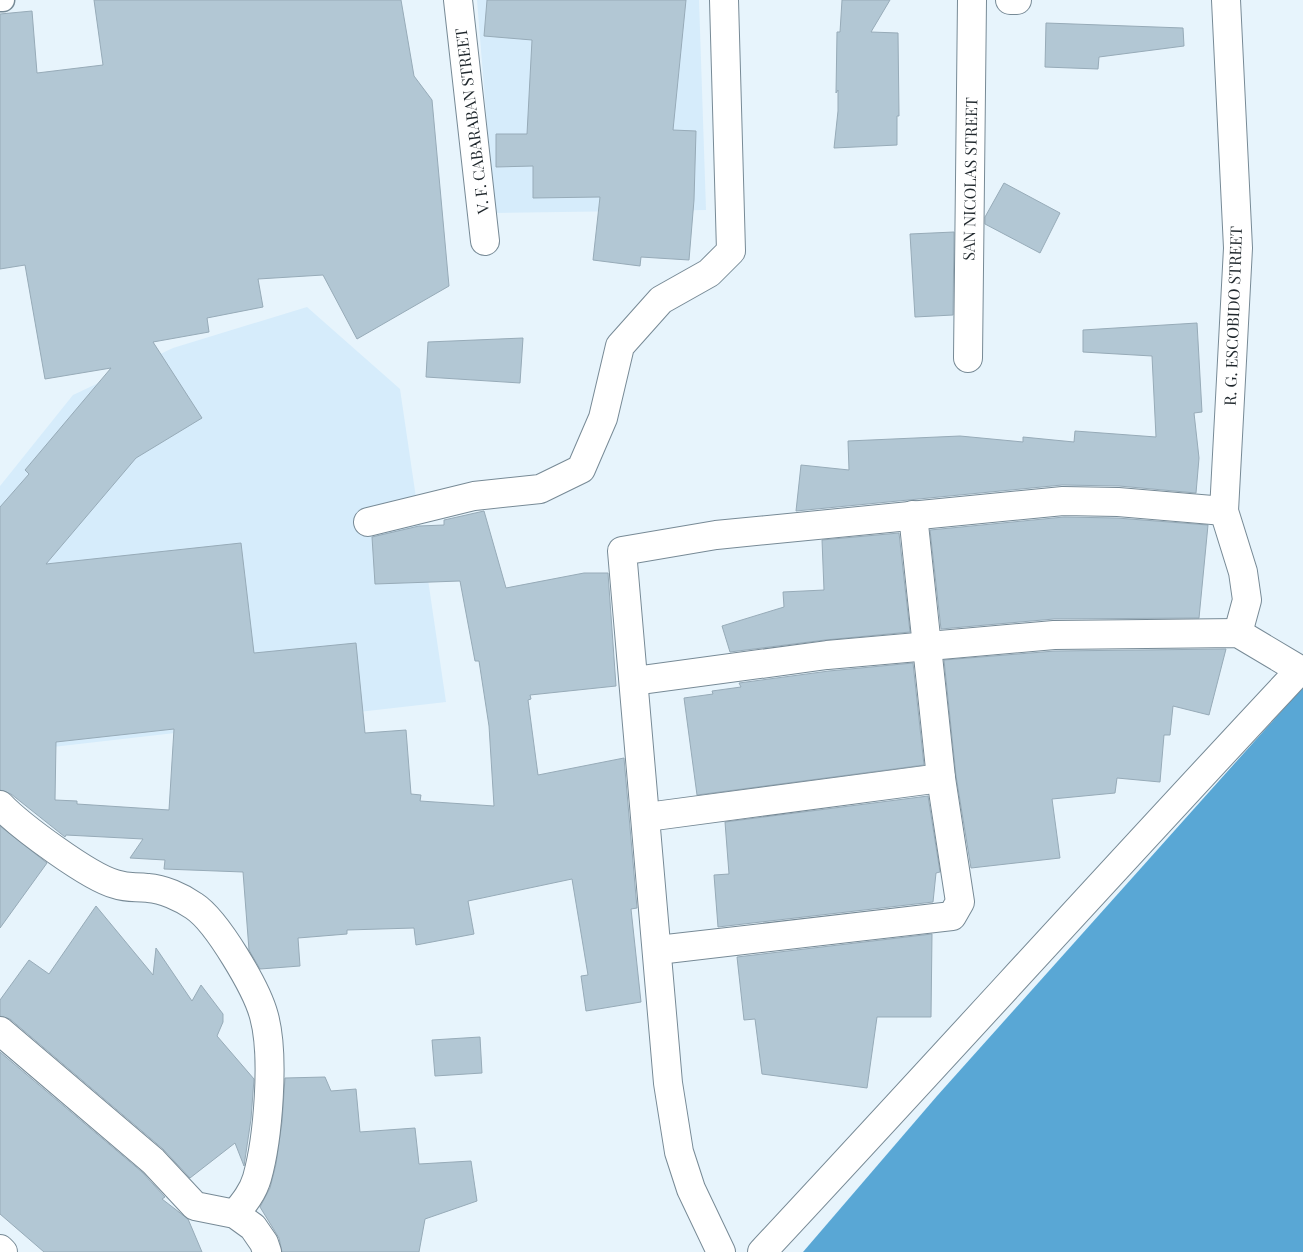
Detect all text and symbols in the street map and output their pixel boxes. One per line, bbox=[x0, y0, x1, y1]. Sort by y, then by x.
street label: V. F. CABARABAN STREET bbox=[450, 27, 493, 216]
street label: SAN NICOLAS STREET bbox=[958, 97, 981, 261]
street label: R. G. ESCOBIDO STREET bbox=[1219, 226, 1246, 406]

